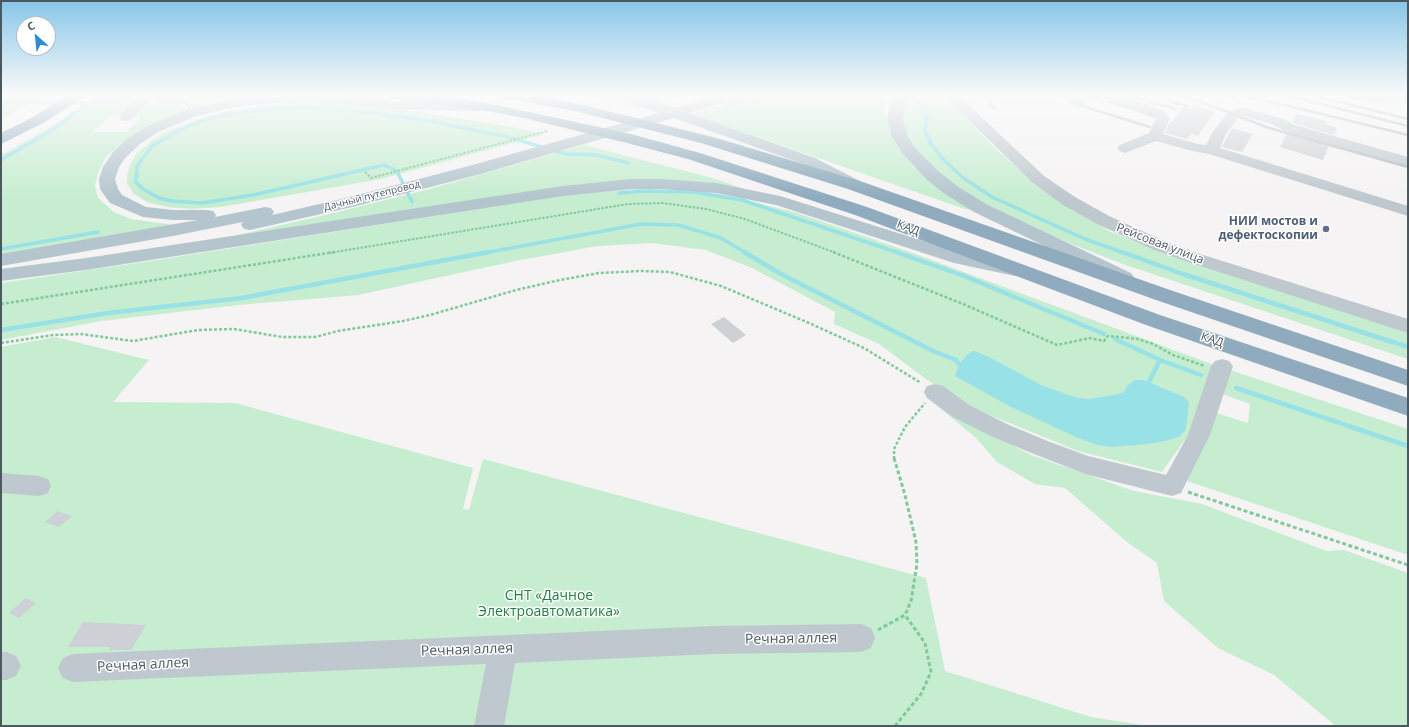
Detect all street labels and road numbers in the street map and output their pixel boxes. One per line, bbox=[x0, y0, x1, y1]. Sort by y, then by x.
street label: Дачный путепровод bbox=[323, 178, 421, 214]
street label: КАД bbox=[895, 217, 921, 239]
street label: Рейсовая улица bbox=[1114, 221, 1206, 267]
street label: КАД bbox=[1199, 329, 1225, 351]
street label: Речная аллея bbox=[745, 630, 837, 648]
street label: Речная аллея bbox=[421, 640, 513, 660]
street label: Речная аллея bbox=[97, 654, 189, 676]

